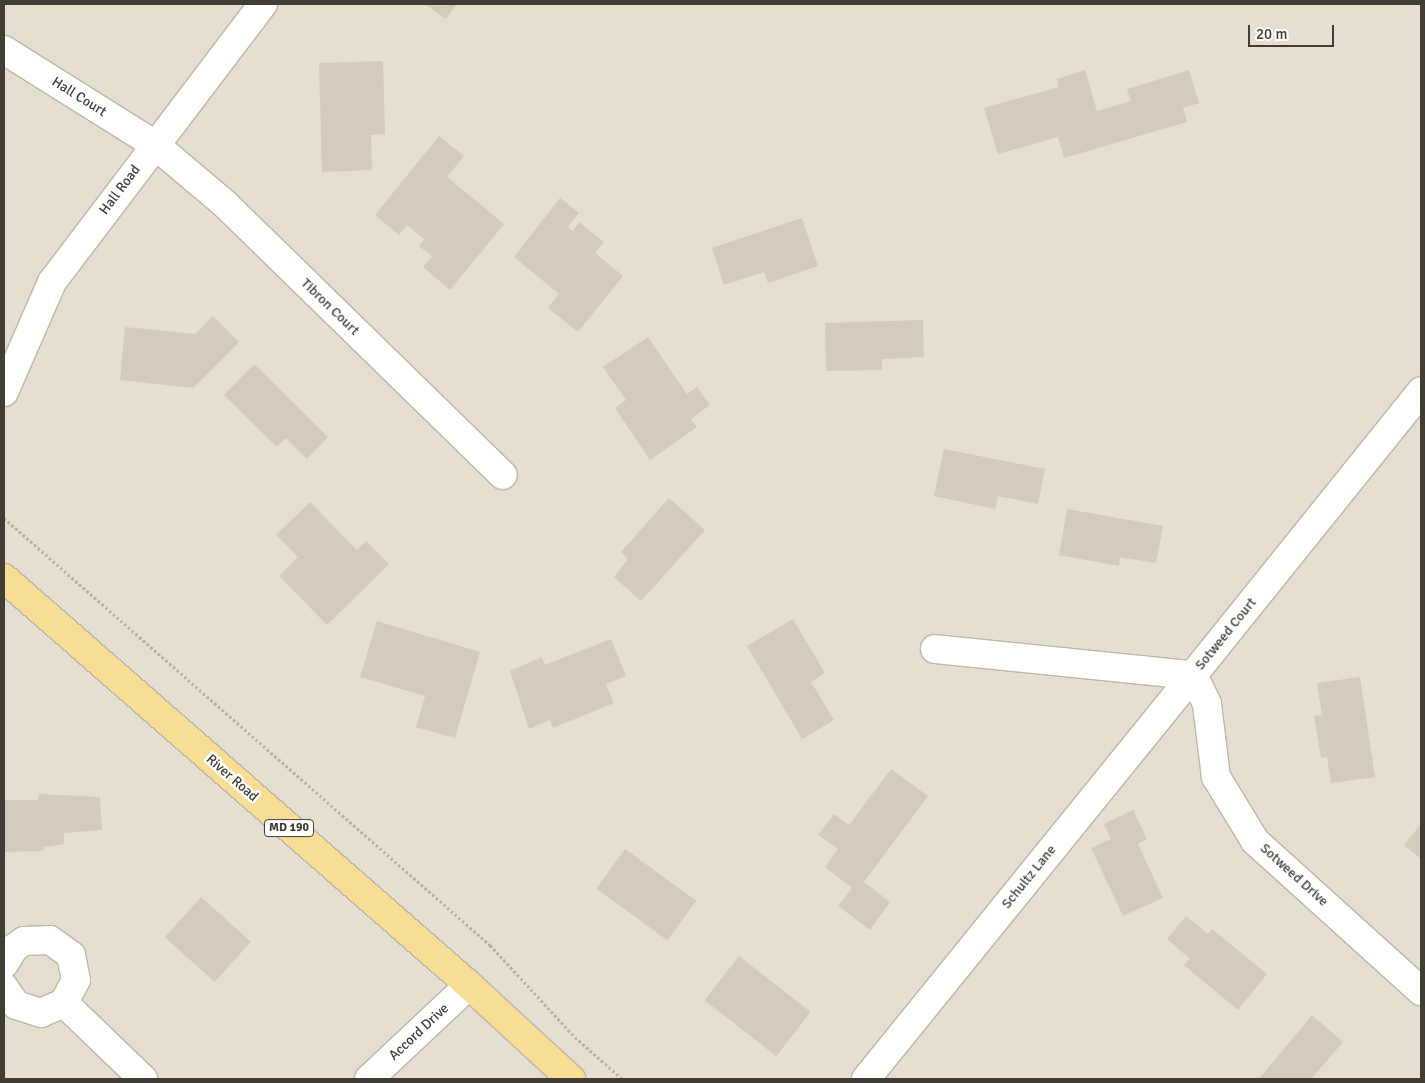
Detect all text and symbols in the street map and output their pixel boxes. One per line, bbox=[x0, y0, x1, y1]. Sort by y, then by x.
scale bar bbox=[1250, 15, 1336, 47]
text: 20 m bbox=[1256, 25, 1287, 43]
street label: Hall Court bbox=[49, 74, 109, 120]
street label: Hall Road bbox=[96, 162, 144, 218]
street label: Tibron Court bbox=[297, 275, 363, 339]
street label: Sotweed Court bbox=[1192, 595, 1260, 673]
street label: River Road bbox=[203, 751, 261, 805]
road number: MD 190 bbox=[263, 818, 315, 838]
street label: Sotweed Drive bbox=[1257, 840, 1331, 910]
street label: Schultz Lane bbox=[998, 842, 1060, 912]
street label: Accord Drive bbox=[386, 1000, 452, 1064]

